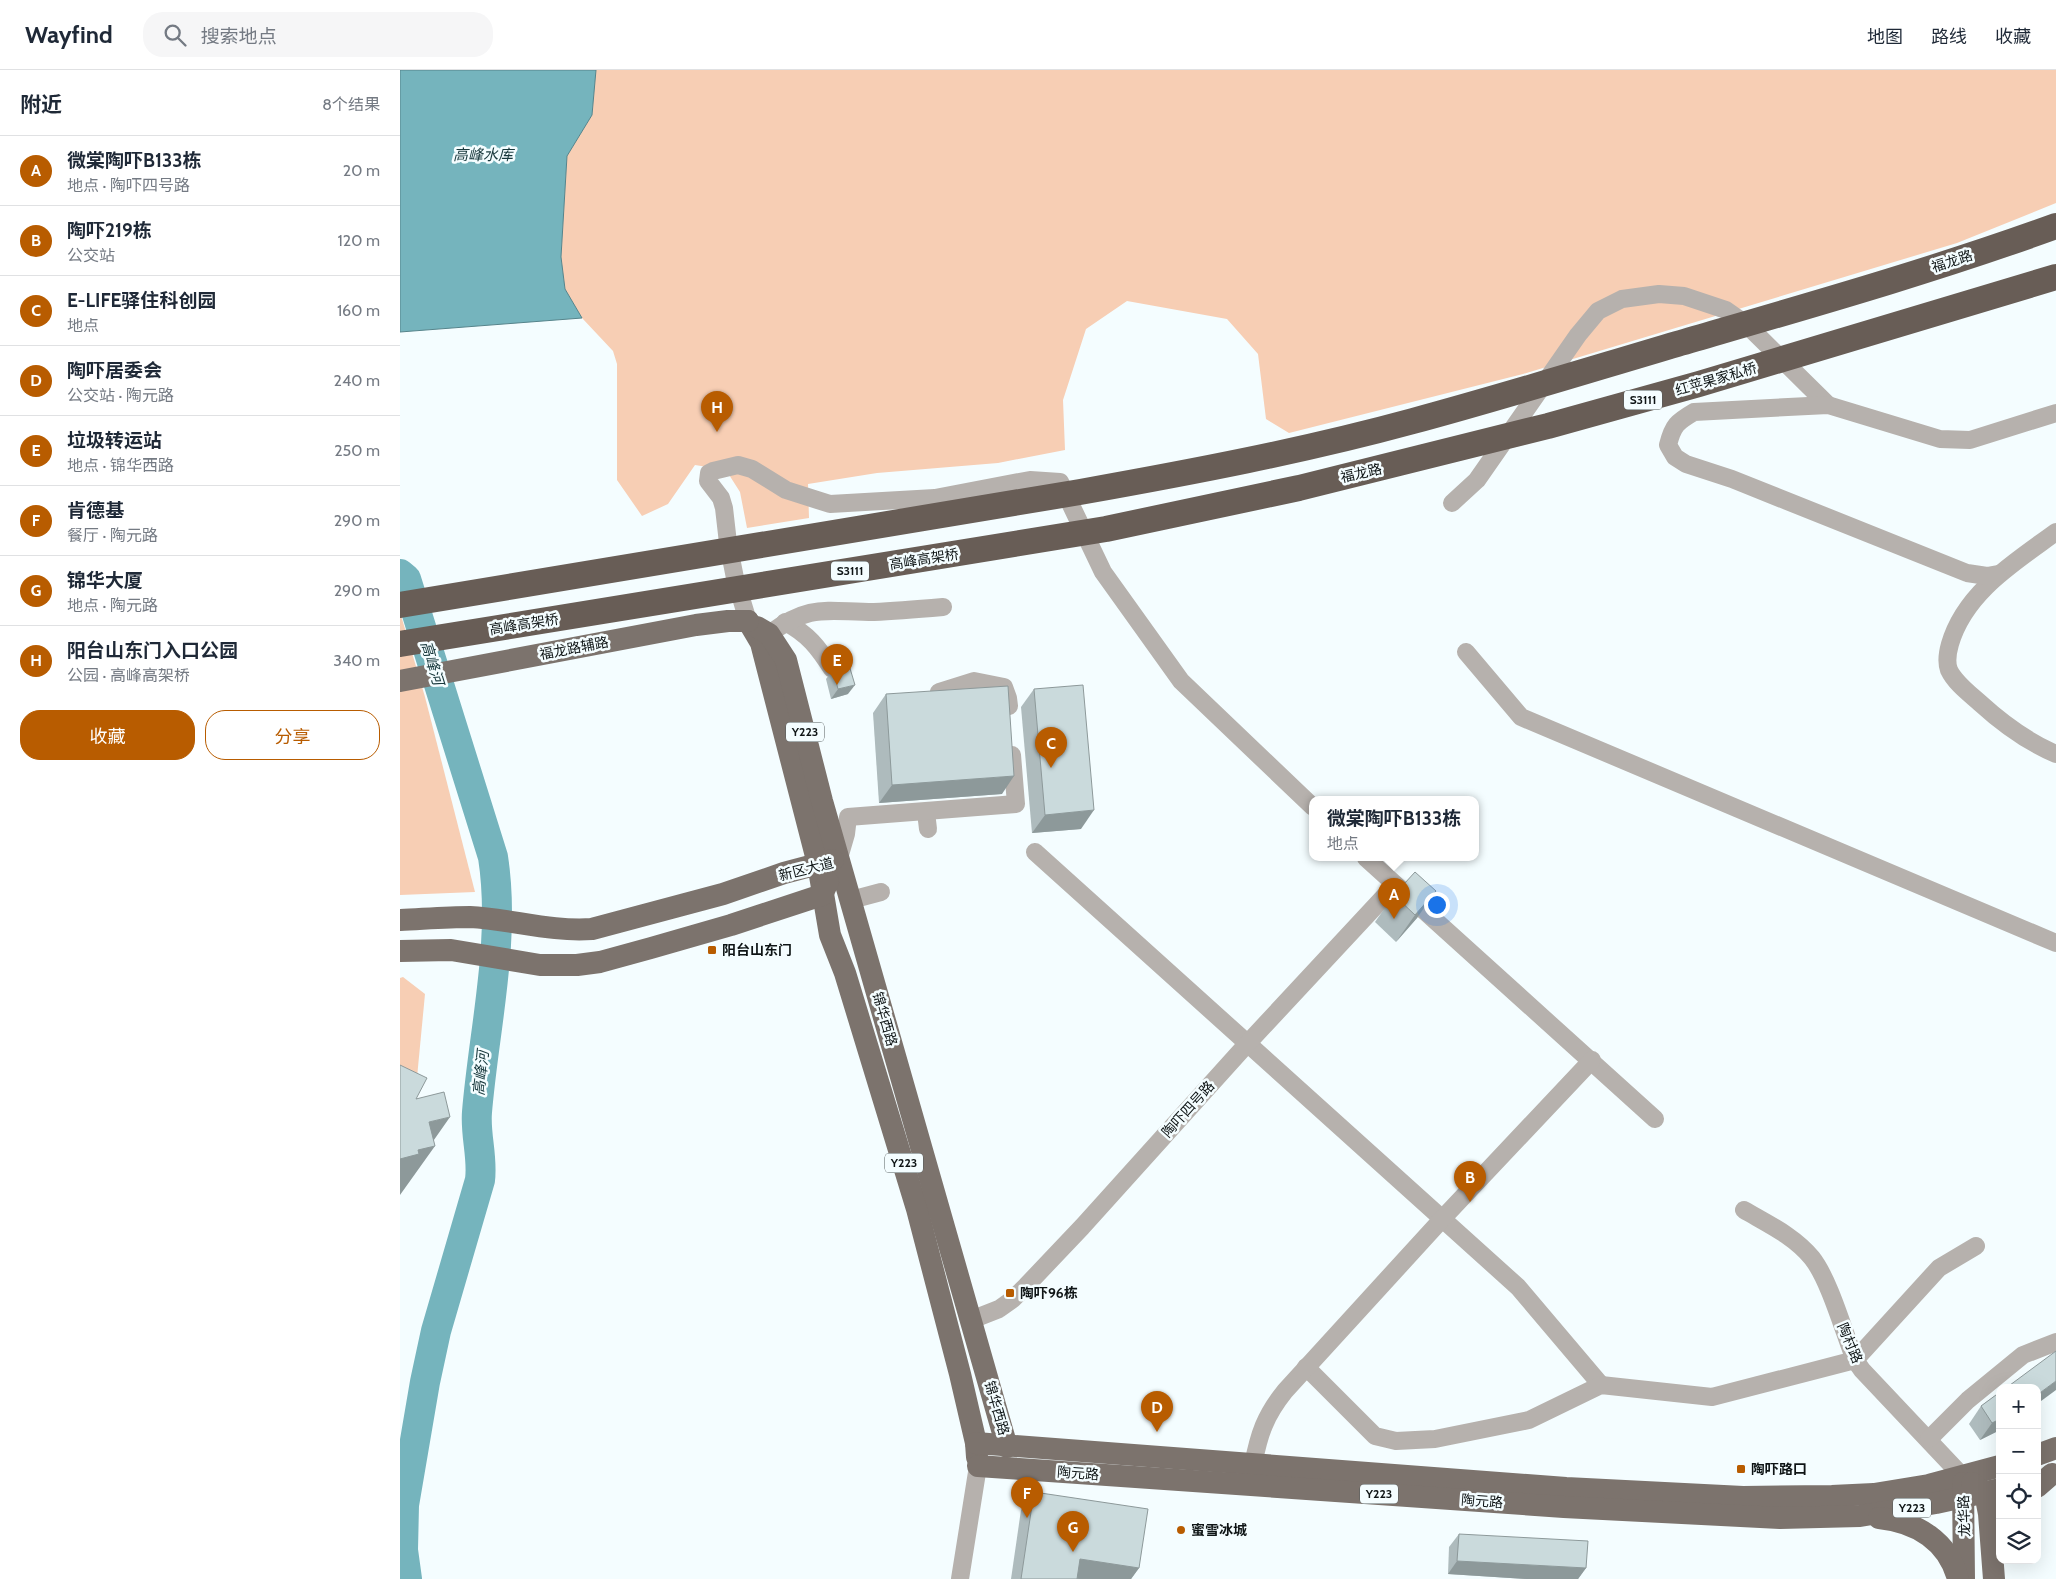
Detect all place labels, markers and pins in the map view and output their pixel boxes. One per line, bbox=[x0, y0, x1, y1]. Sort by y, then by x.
pin: H bbox=[701, 391, 733, 432]
pin: E bbox=[821, 644, 853, 685]
pin: C bbox=[1035, 727, 1067, 768]
pin: A bbox=[1378, 878, 1410, 919]
place label: 阳台山东门 bbox=[722, 941, 792, 959]
marker: 阳台山东门 bbox=[706, 944, 718, 956]
pin: B bbox=[1454, 1161, 1486, 1202]
place label: 陶吓96栋 bbox=[1020, 1284, 1078, 1302]
marker: 陶吓96栋 bbox=[1004, 1287, 1016, 1299]
pin: D bbox=[1141, 1391, 1173, 1432]
place label: 陶吓路口 bbox=[1751, 1460, 1807, 1478]
marker: 陶吓路口 bbox=[1735, 1463, 1747, 1475]
pin: F bbox=[1011, 1477, 1043, 1518]
pin: G bbox=[1057, 1511, 1089, 1552]
place label: 蜜雪冰城 bbox=[1191, 1521, 1247, 1539]
marker: 蜜雪冰城 bbox=[1175, 1524, 1187, 1536]

